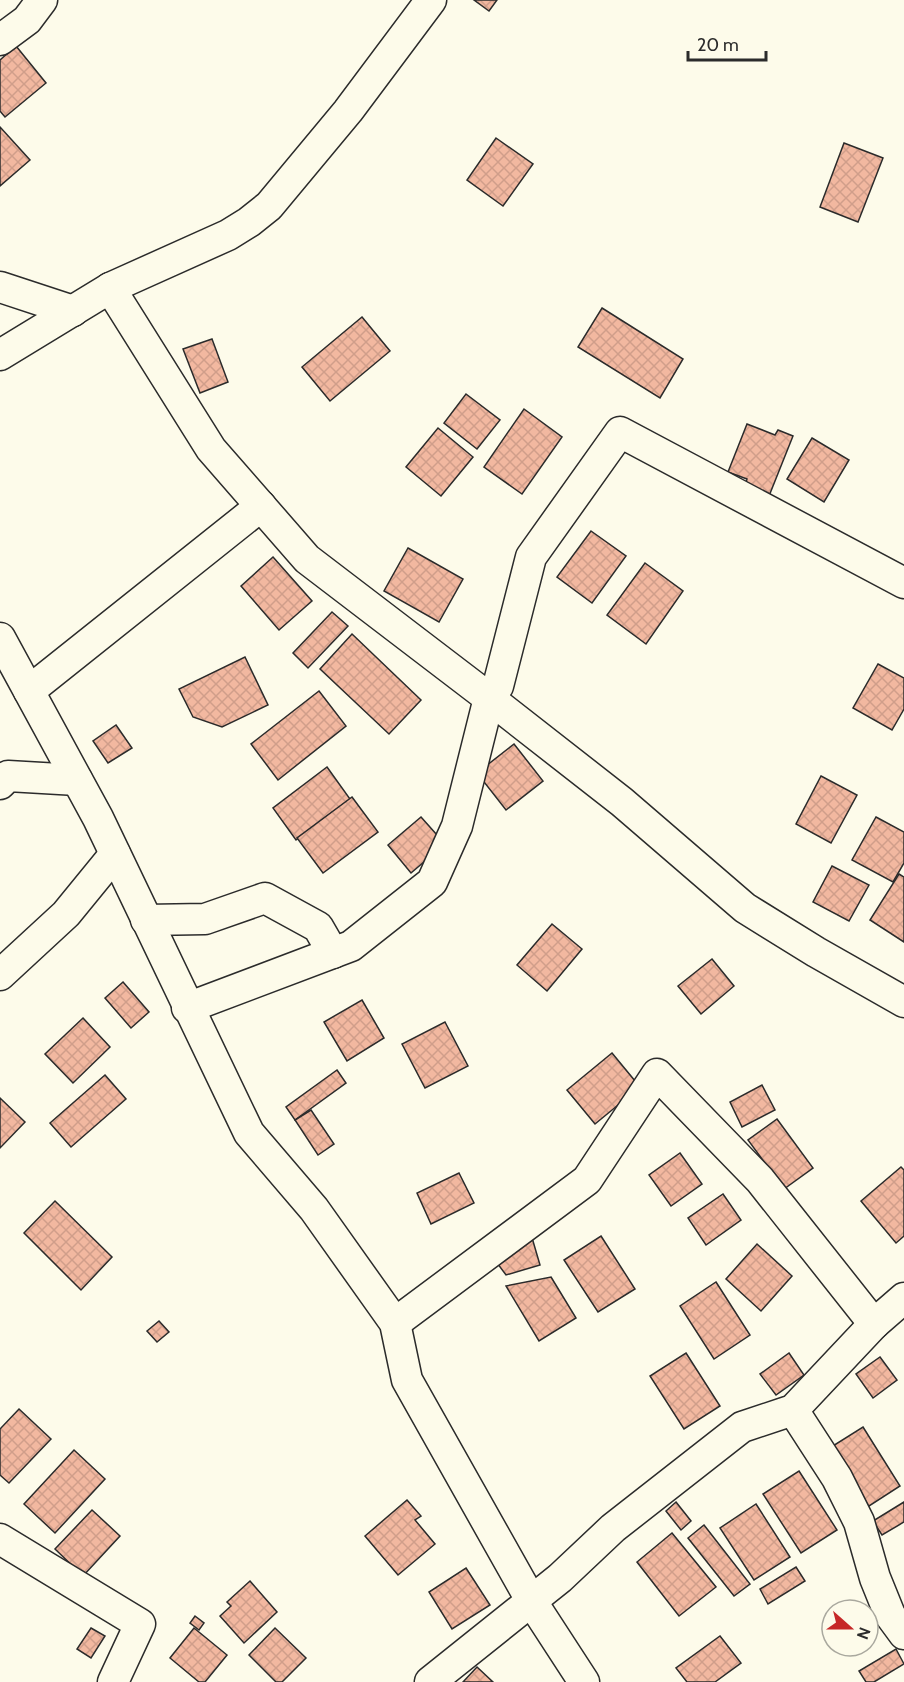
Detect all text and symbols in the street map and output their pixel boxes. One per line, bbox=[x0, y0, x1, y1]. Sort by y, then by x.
scale bar bbox=[688, 24, 766, 62]
text: 20 m bbox=[697, 34, 739, 56]
north arrow bbox=[820, 1598, 880, 1658]
text: N bbox=[853, 1625, 874, 1642]

